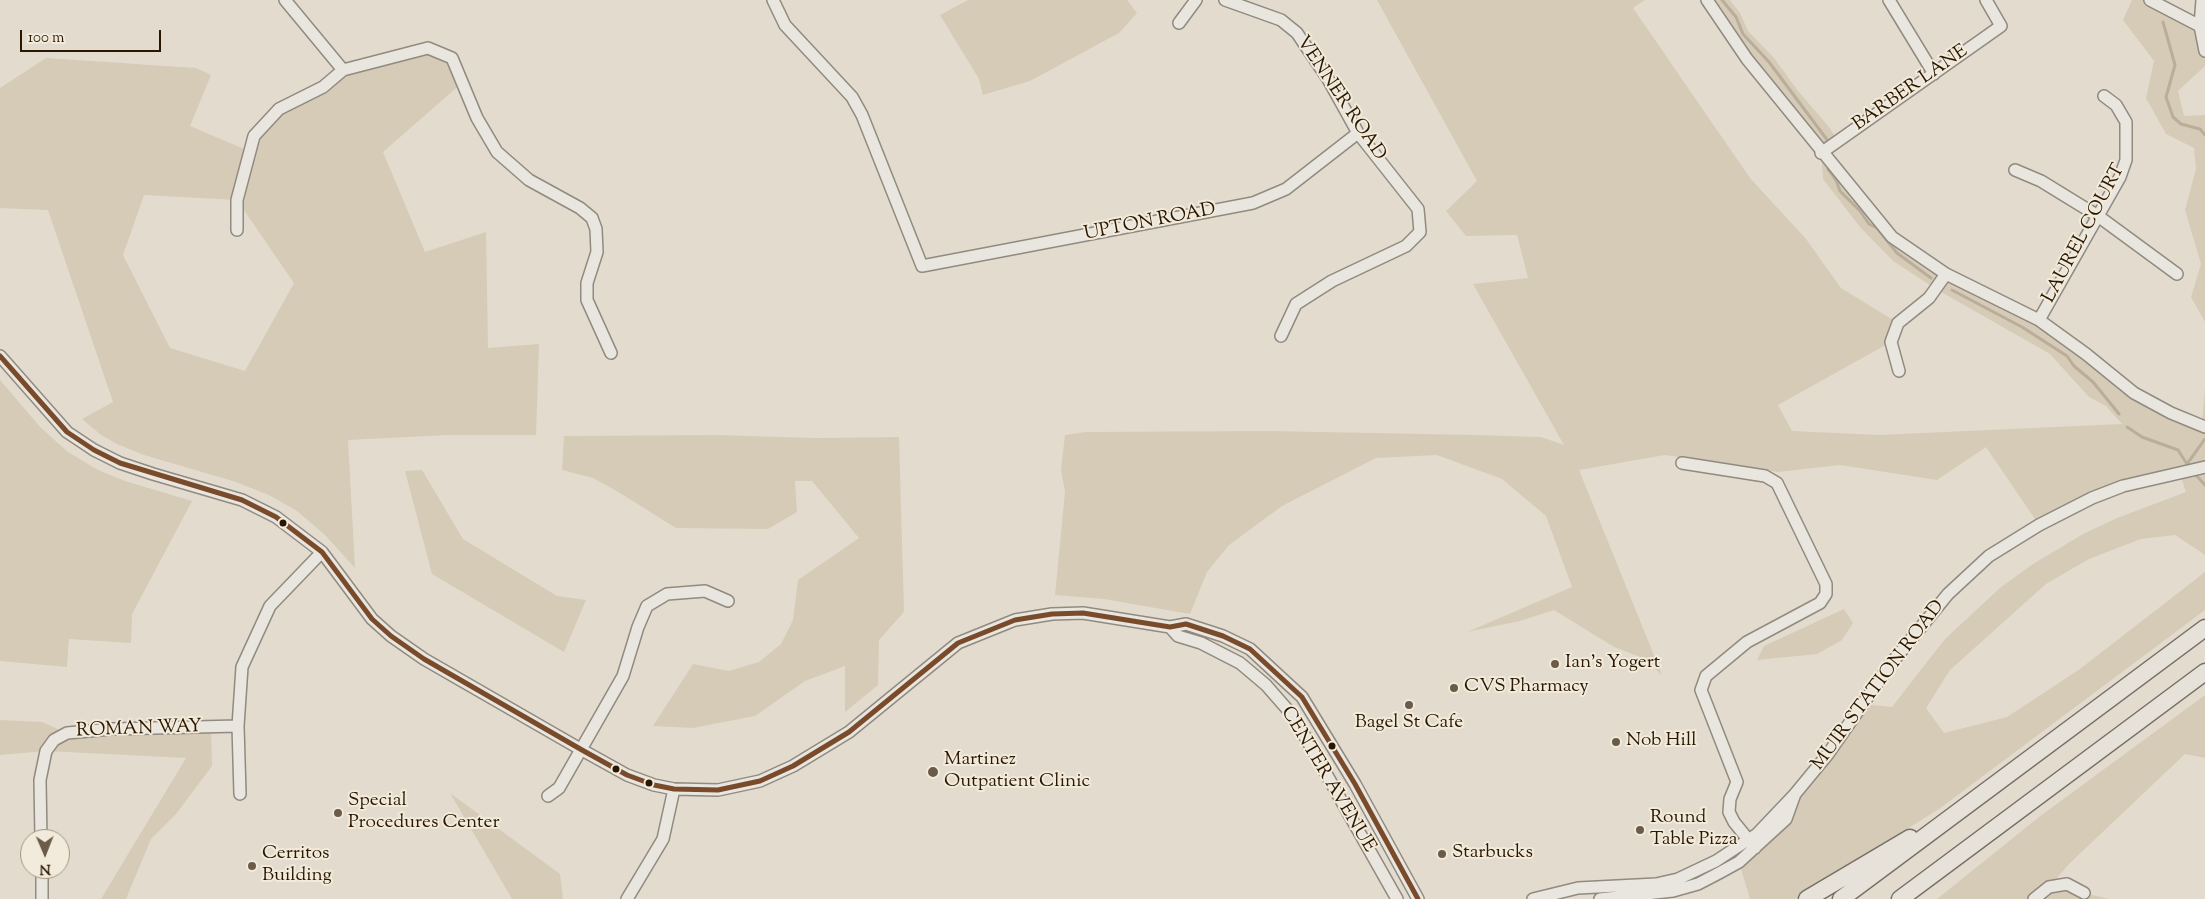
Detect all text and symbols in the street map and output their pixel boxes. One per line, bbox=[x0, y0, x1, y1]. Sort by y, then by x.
scale bar bbox=[22, 20, 164, 52]
text: 100 m bbox=[28, 28, 64, 49]
street label: VENNER ROAD bbox=[1290, 32, 1390, 166]
street label: BARBER LANE bbox=[1849, 41, 1973, 137]
street label: LAUREL COURT bbox=[2039, 161, 2131, 307]
street label: UPTON ROAD bbox=[1082, 199, 1218, 247]
unlabelled marker bbox=[278, 518, 288, 528]
street label: MUIR STATION ROAD bbox=[1808, 596, 1950, 776]
place label: Ian's Yogert bbox=[1565, 653, 1660, 675]
marker: Ian's Yogert bbox=[1549, 658, 1561, 670]
place label: CVS Pharmacy bbox=[1464, 677, 1589, 699]
marker: CVS Pharmacy bbox=[1448, 682, 1460, 694]
marker: Bagel St Cafe bbox=[1403, 699, 1415, 711]
street label: CENTER AVENUE bbox=[1274, 703, 1380, 857]
place label: Bagel St Cafe bbox=[1355, 713, 1463, 735]
street label: ROMAN WAY bbox=[76, 716, 202, 744]
place label: Nob Hill bbox=[1626, 731, 1697, 753]
marker: Nob Hill bbox=[1610, 736, 1622, 748]
unlabelled marker bbox=[1327, 741, 1337, 751]
place label: Martinez Outpatient Clinic bbox=[944, 750, 1090, 794]
unlabelled marker bbox=[611, 764, 621, 774]
marker: Martinez Outpatient Clinic bbox=[926, 765, 940, 779]
unlabelled marker bbox=[644, 778, 654, 788]
place label: Special Procedures Center bbox=[348, 791, 500, 835]
marker: Special Procedures Center bbox=[332, 807, 344, 819]
place label: Round Table Pizza bbox=[1650, 808, 1738, 852]
marker: Round Table Pizza bbox=[1634, 824, 1646, 836]
north arrow bbox=[20, 829, 70, 879]
place label: Starbucks bbox=[1452, 843, 1533, 865]
place label: Cerritos Building bbox=[262, 844, 332, 888]
marker: Starbucks bbox=[1436, 848, 1448, 860]
text: N bbox=[39, 858, 51, 878]
marker: Cerritos Building bbox=[246, 860, 258, 872]

